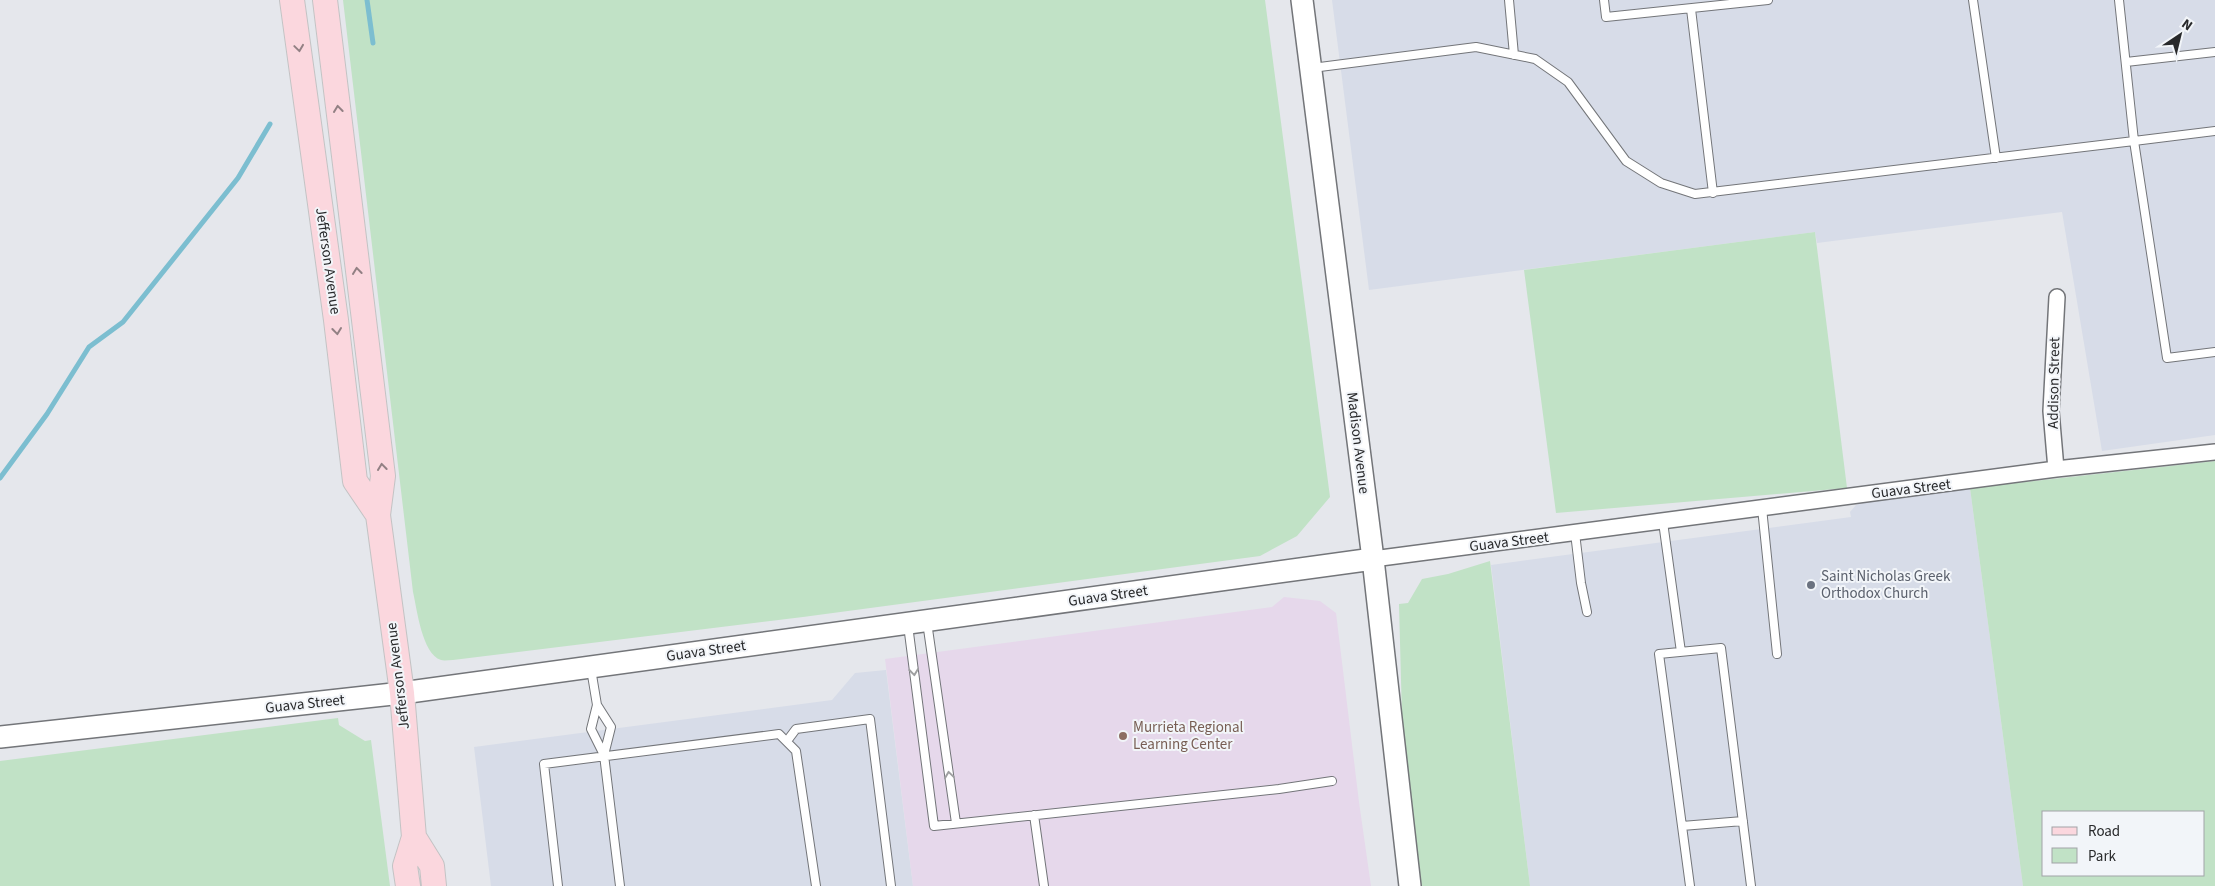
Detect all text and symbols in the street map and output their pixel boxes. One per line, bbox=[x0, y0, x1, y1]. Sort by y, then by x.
north arrow bbox=[2155, 10, 2205, 60]
text: N bbox=[2177, 14, 2196, 36]
one-way arrow bbox=[293, 44, 303, 53]
one-way arrow bbox=[333, 105, 344, 113]
street label: Jefferson Avenue bbox=[310, 206, 346, 316]
one-way arrow bbox=[353, 266, 363, 275]
one-way arrow bbox=[331, 327, 342, 335]
street label: Addison Street bbox=[2043, 337, 2065, 429]
street label: Madison Avenue bbox=[1341, 391, 1375, 495]
one-way arrow bbox=[377, 462, 387, 471]
street label: Guava Street bbox=[1870, 474, 1952, 504]
street label: Guava Street bbox=[1468, 527, 1550, 557]
place label: Saint Nicholas Greek Orthodox Church bbox=[1821, 566, 1951, 604]
marker: Saint Nicholas Greek Orthodox Church bbox=[1805, 579, 1817, 591]
street label: Guava Street bbox=[1067, 580, 1149, 612]
street label: Jefferson Avenue bbox=[381, 621, 415, 731]
street label: Guava Street bbox=[665, 635, 747, 667]
one-way arrow bbox=[908, 668, 919, 676]
street label: Guava Street bbox=[264, 689, 346, 719]
place label: Murrieta Regional Learning Center bbox=[1133, 717, 1244, 755]
marker: Murrieta Regional Learning Center bbox=[1117, 730, 1129, 742]
one-way arrow bbox=[945, 771, 955, 779]
legend bbox=[2042, 811, 2205, 876]
text: Road bbox=[2088, 821, 2120, 842]
text: Park bbox=[2088, 846, 2117, 867]

